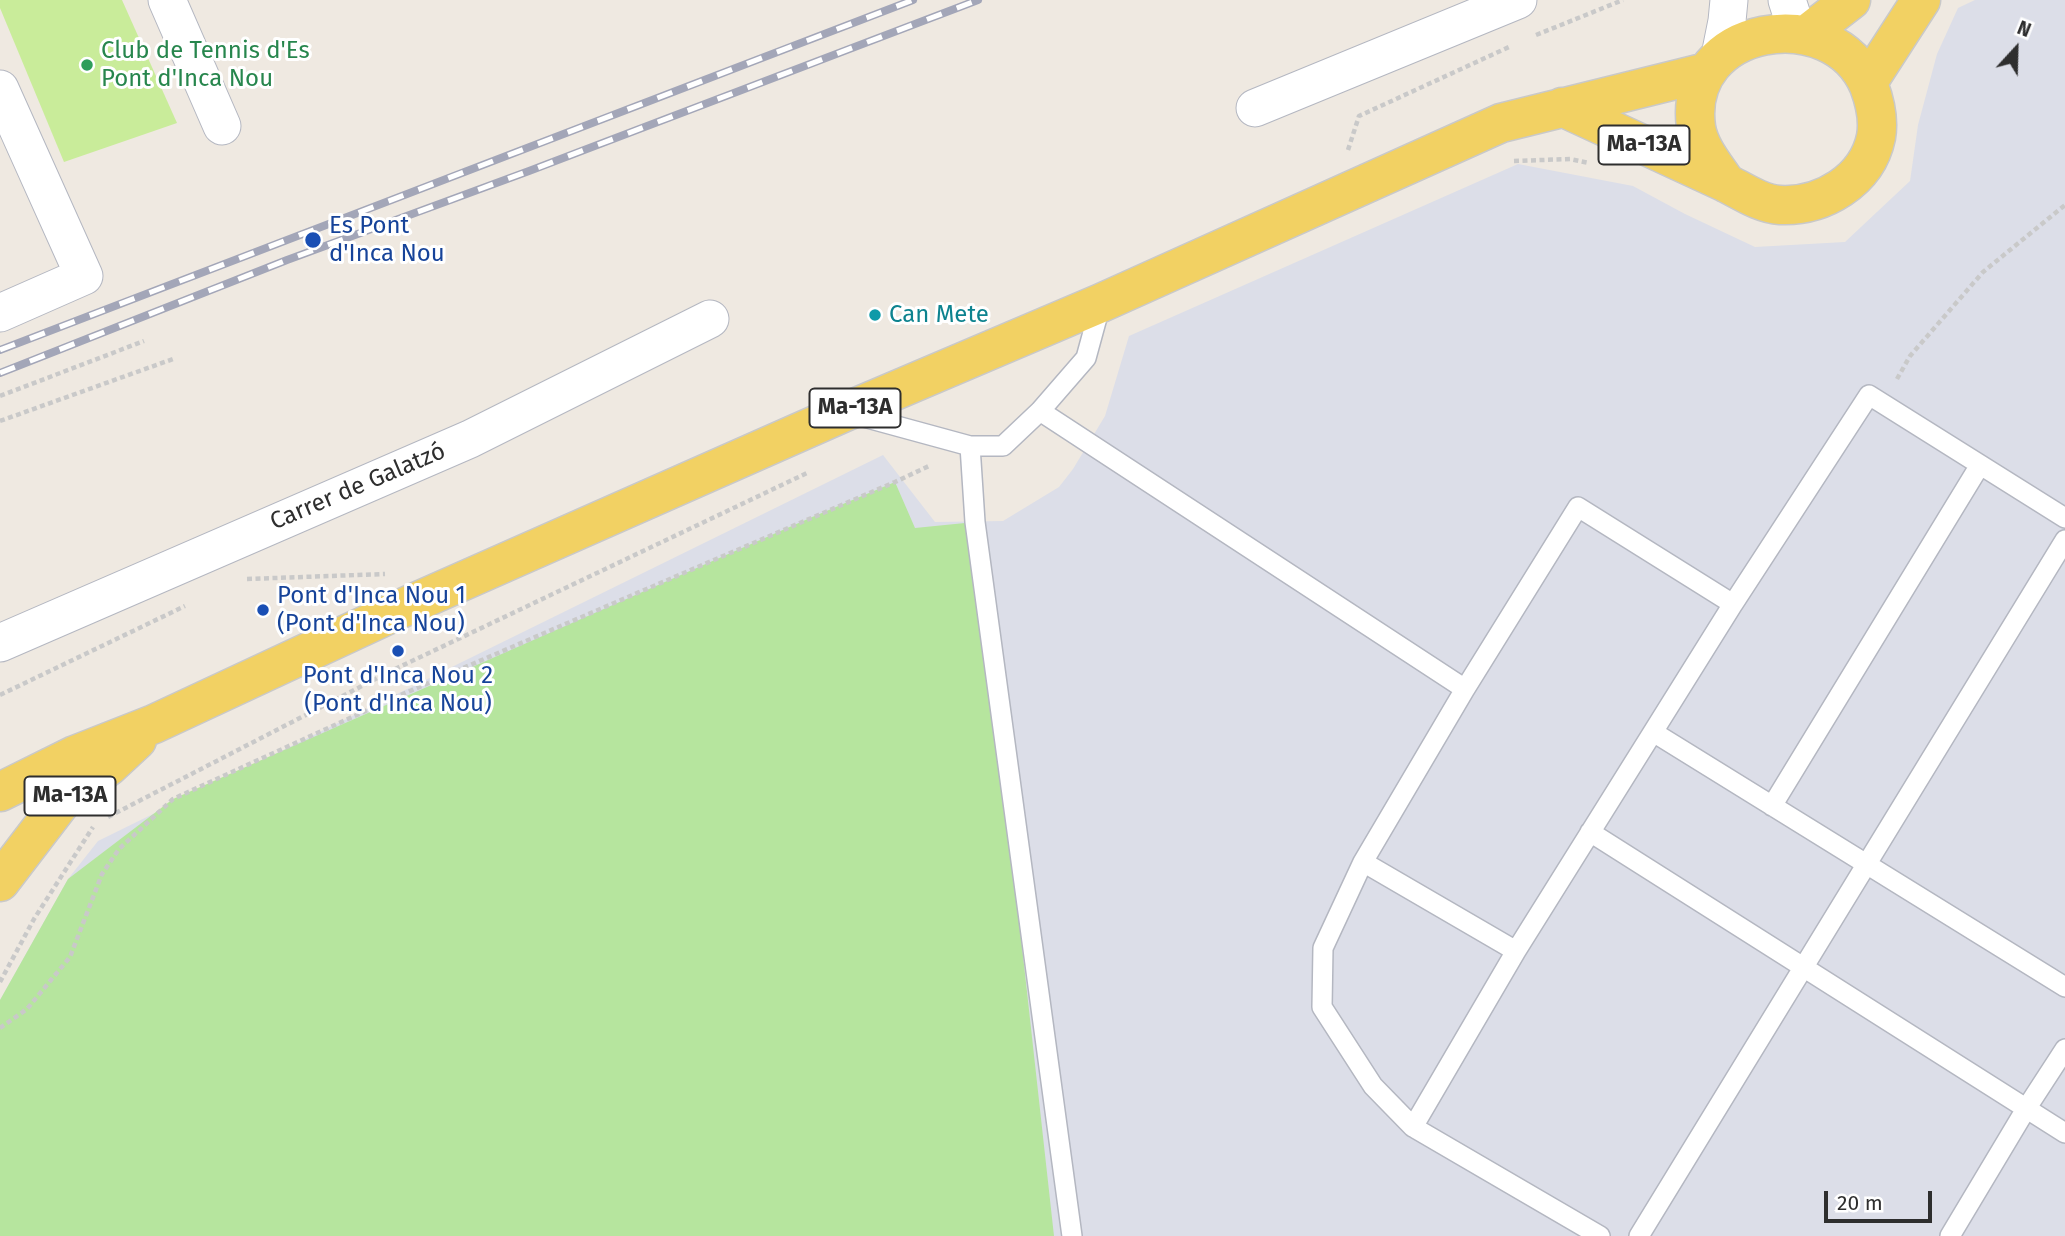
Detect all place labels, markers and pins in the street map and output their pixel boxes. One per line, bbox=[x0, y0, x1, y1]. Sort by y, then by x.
place label: Club de Tennis d'Es Pont d'Inca Nou bbox=[101, 37, 310, 93]
marker: Club de Tennis d'Es Pont d'Inca Nou bbox=[79, 57, 95, 73]
place label: Es Pont d'Inca Nou bbox=[329, 212, 445, 268]
marker: Es Pont d'Inca Nou bbox=[303, 230, 323, 250]
place label: Can Mete bbox=[889, 301, 989, 329]
marker: Can Mete bbox=[867, 307, 883, 323]
place label: Pont d'Inca Nou 1 (Pont d'Inca Nou) bbox=[277, 582, 466, 638]
marker: Pont d'Inca Nou 1 (Pont d'Inca Nou) bbox=[255, 602, 271, 618]
marker: Pont d'Inca Nou 2 (Pont d'Inca Nou) bbox=[390, 643, 406, 659]
place label: Pont d'Inca Nou 2 (Pont d'Inca Nou) bbox=[303, 662, 493, 718]

